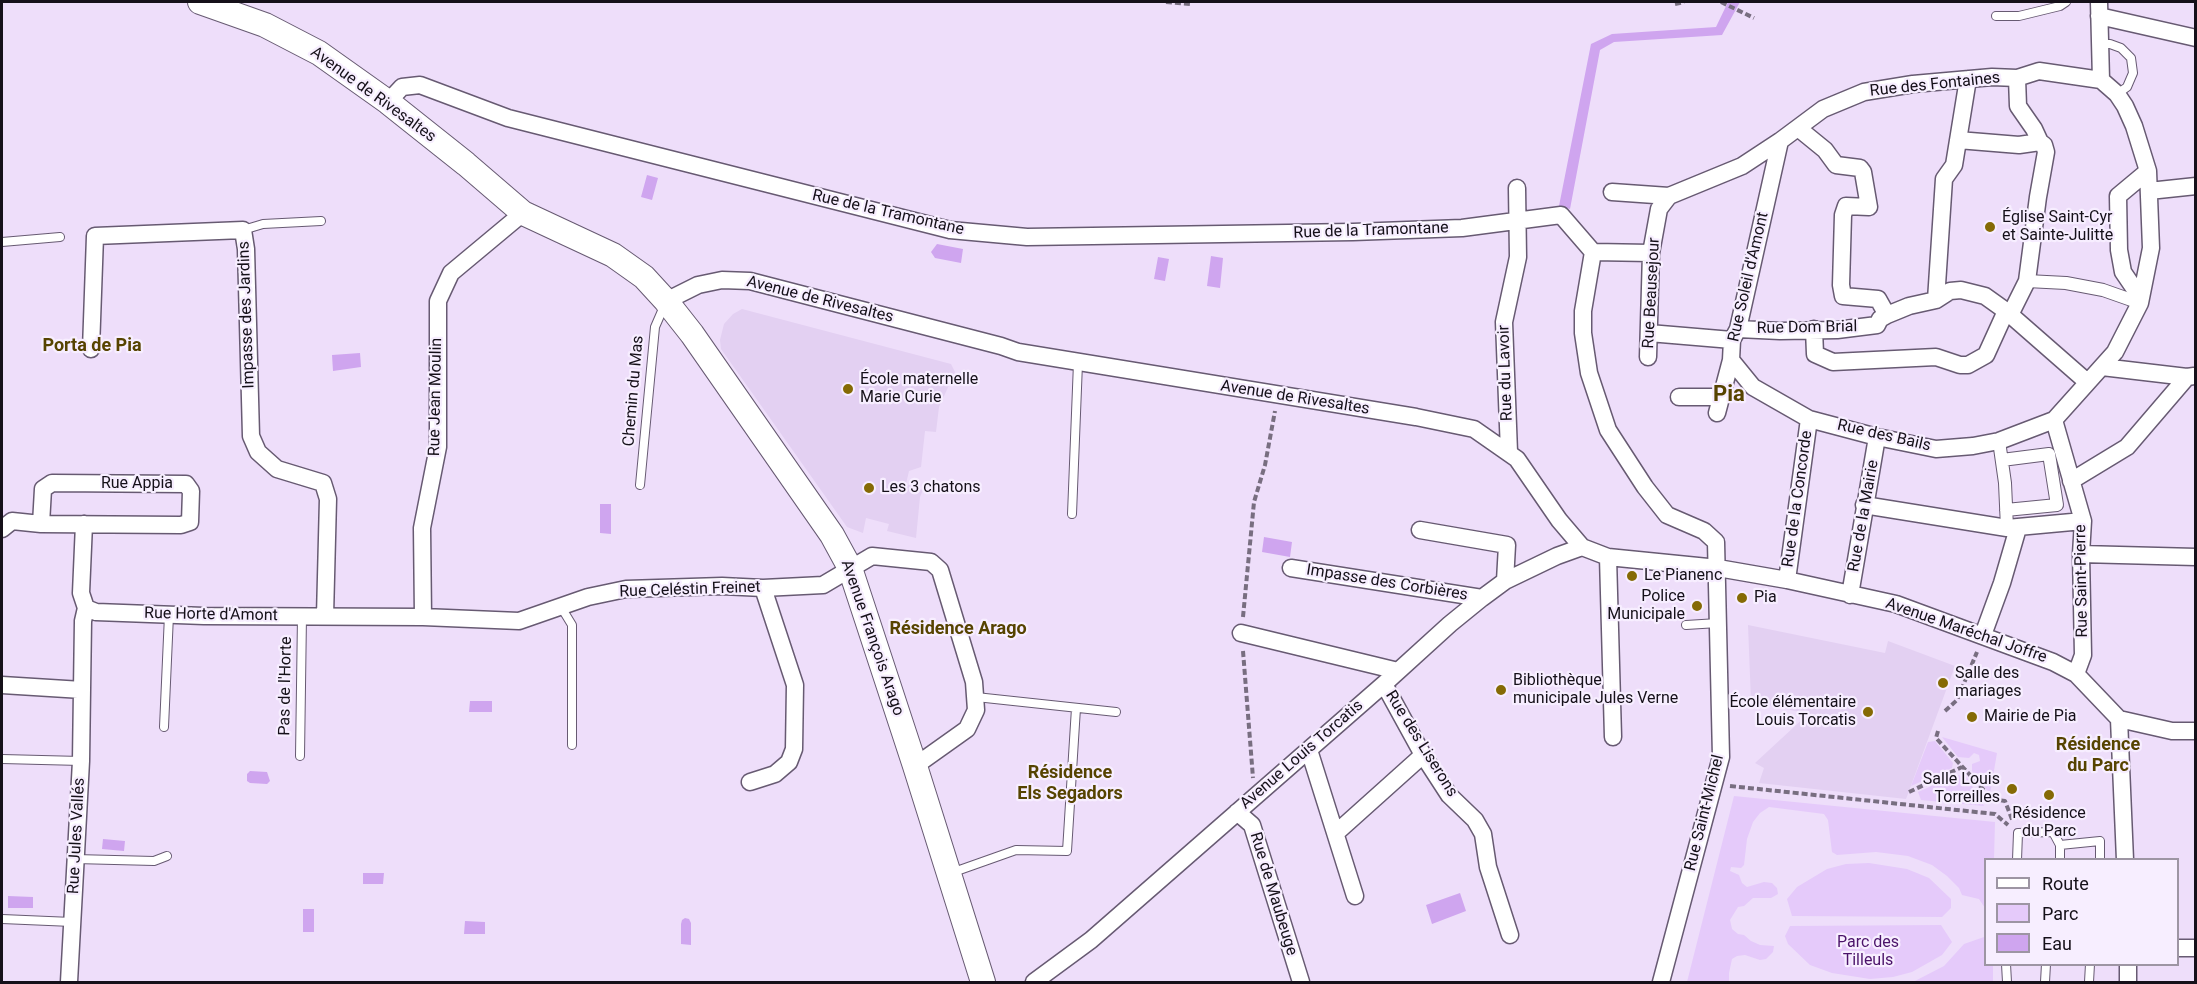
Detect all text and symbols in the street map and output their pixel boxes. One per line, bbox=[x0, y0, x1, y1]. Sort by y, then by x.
street label: Avenue de Rivesaltes bbox=[306, 43, 440, 147]
street label: Rue des Fontaines bbox=[1869, 69, 2001, 101]
street label: Rue de la Tramontane bbox=[810, 186, 966, 240]
place label: Église Saint-Cyr et Sainte-Julitte bbox=[2002, 208, 2113, 246]
street label: Rue Soleil d'Amont bbox=[1725, 210, 1773, 344]
street label: Rue de la Tramontane bbox=[1293, 219, 1449, 243]
marker: Église Saint-Cyr et Sainte-Julitte bbox=[1983, 220, 1997, 234]
street label: Rue Beausejour bbox=[1640, 237, 1664, 349]
street label: Impasse des Jardins bbox=[235, 241, 259, 389]
street label: Avenue de Rivesaltes bbox=[745, 272, 895, 328]
street label: Rue Dom Brial bbox=[1757, 318, 1857, 338]
street label: Rue du Lavoir bbox=[1495, 325, 1517, 421]
district label: Porta de Pia bbox=[42, 335, 142, 357]
street label: Chemin du Mas bbox=[620, 335, 648, 447]
street label: Rue Jean Moulin bbox=[425, 338, 447, 456]
place label: École maternelle Marie Curie bbox=[860, 370, 978, 408]
street label: Avenue de Rivesaltes bbox=[1219, 377, 1371, 419]
marker: École maternelle Marie Curie bbox=[841, 382, 855, 396]
district label: Pia bbox=[1713, 382, 1745, 408]
street label: Rue des Bails bbox=[1835, 416, 1933, 456]
street label: Rue de la Concorde bbox=[1779, 429, 1817, 569]
street label: Rue de la Mairie bbox=[1845, 458, 1883, 574]
street label: Rue Appia bbox=[101, 474, 173, 494]
place label: Les 3 chatons bbox=[881, 478, 980, 498]
marker: Les 3 chatons bbox=[862, 481, 876, 495]
street label: Rue Saint-Pierre bbox=[2071, 524, 2093, 638]
street label: Avenue François Arago bbox=[836, 558, 908, 718]
street label: Impasse des Corbières bbox=[1305, 561, 1469, 605]
place label: Le Pianenc bbox=[1644, 566, 1722, 586]
marker: Le Pianenc bbox=[1625, 569, 1639, 583]
street label: Rue Celéstin Freinet bbox=[619, 578, 761, 602]
place label: Police Municipale bbox=[1607, 587, 1685, 625]
place label: Pia bbox=[1754, 588, 1777, 608]
marker: Pia bbox=[1735, 591, 1749, 605]
street label: Avenue Maréchal Joffre bbox=[1883, 594, 2049, 668]
marker: Police Municipale bbox=[1690, 599, 1704, 613]
street label: Rue Horte d'Amont bbox=[144, 604, 278, 626]
district label: Résidence Arago bbox=[889, 618, 1027, 640]
street label: Pas de l'Horte bbox=[276, 636, 296, 736]
place label: Salle des mariages bbox=[1955, 664, 2021, 702]
place label: Bibliothèque municipale Jules Verne bbox=[1513, 671, 1678, 709]
marker: Salle des mariages bbox=[1936, 676, 1950, 690]
marker: Bibliothèque municipale Jules Verne bbox=[1494, 683, 1508, 697]
street label: Rue des Liserons bbox=[1381, 687, 1461, 801]
place label: École élémentaire Louis Torcatis bbox=[1729, 693, 1856, 731]
street label: Avenue Louis Torcatis bbox=[1237, 696, 1367, 814]
marker: École élémentaire Louis Torcatis bbox=[1861, 705, 1875, 719]
place label: Mairie de Pia bbox=[1984, 707, 2076, 727]
marker: Mairie de Pia bbox=[1965, 710, 1979, 724]
district label: Résidence du Parc bbox=[2056, 734, 2140, 777]
street label: Rue Saint-Michel bbox=[1681, 753, 1729, 873]
district label: Résidence Els Segadors bbox=[1017, 762, 1123, 804]
place label: Salle Louis Torreilles bbox=[1923, 770, 2000, 808]
street label: Rue Jules Vallés bbox=[64, 777, 90, 895]
marker: Salle Louis Torreilles bbox=[2005, 782, 2019, 796]
marker: Résidence du Parc bbox=[2042, 788, 2056, 802]
place label: Résidence du Parc bbox=[2012, 804, 2086, 842]
street label: Rue de Maubeuge bbox=[1245, 830, 1301, 958]
legend bbox=[1984, 858, 2179, 966]
text: Route bbox=[2042, 873, 2089, 894]
text: Parc bbox=[2042, 903, 2078, 924]
park label: Parc des Tilleuls bbox=[1837, 933, 1899, 971]
text: Eau bbox=[2042, 933, 2072, 954]

